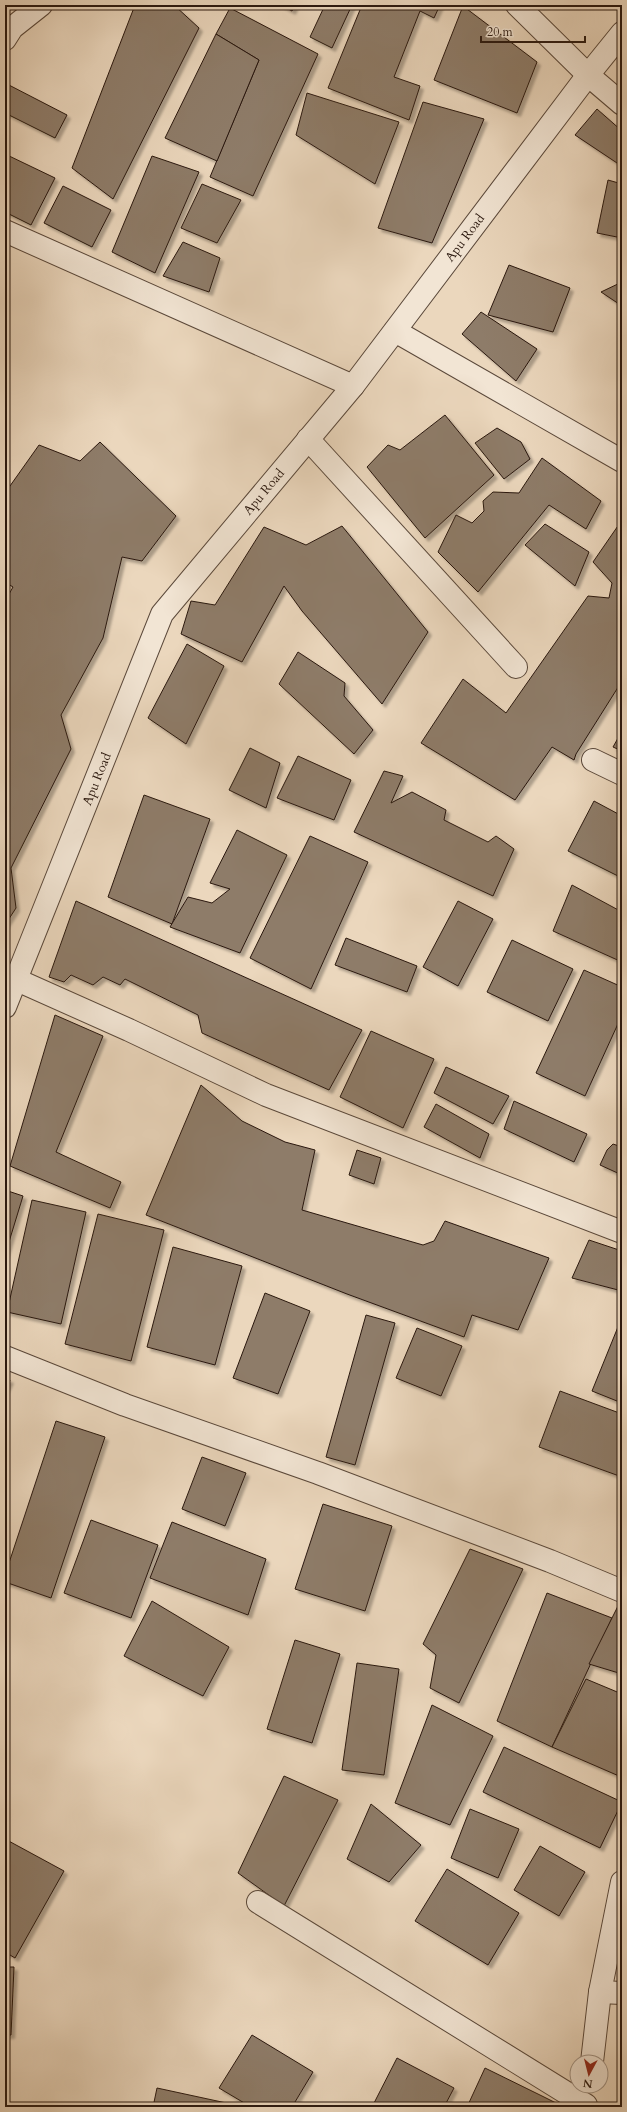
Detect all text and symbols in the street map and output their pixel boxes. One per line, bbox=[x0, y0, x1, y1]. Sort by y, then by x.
scale bar bbox=[481, 18, 585, 44]
text: 20 m bbox=[487, 24, 514, 40]
street label: Apu Road bbox=[441, 210, 489, 266]
street label: Apu Road bbox=[239, 465, 289, 519]
street label: Apu Road bbox=[78, 750, 116, 808]
north arrow bbox=[569, 2054, 609, 2094]
text: N bbox=[582, 2075, 593, 2091]

